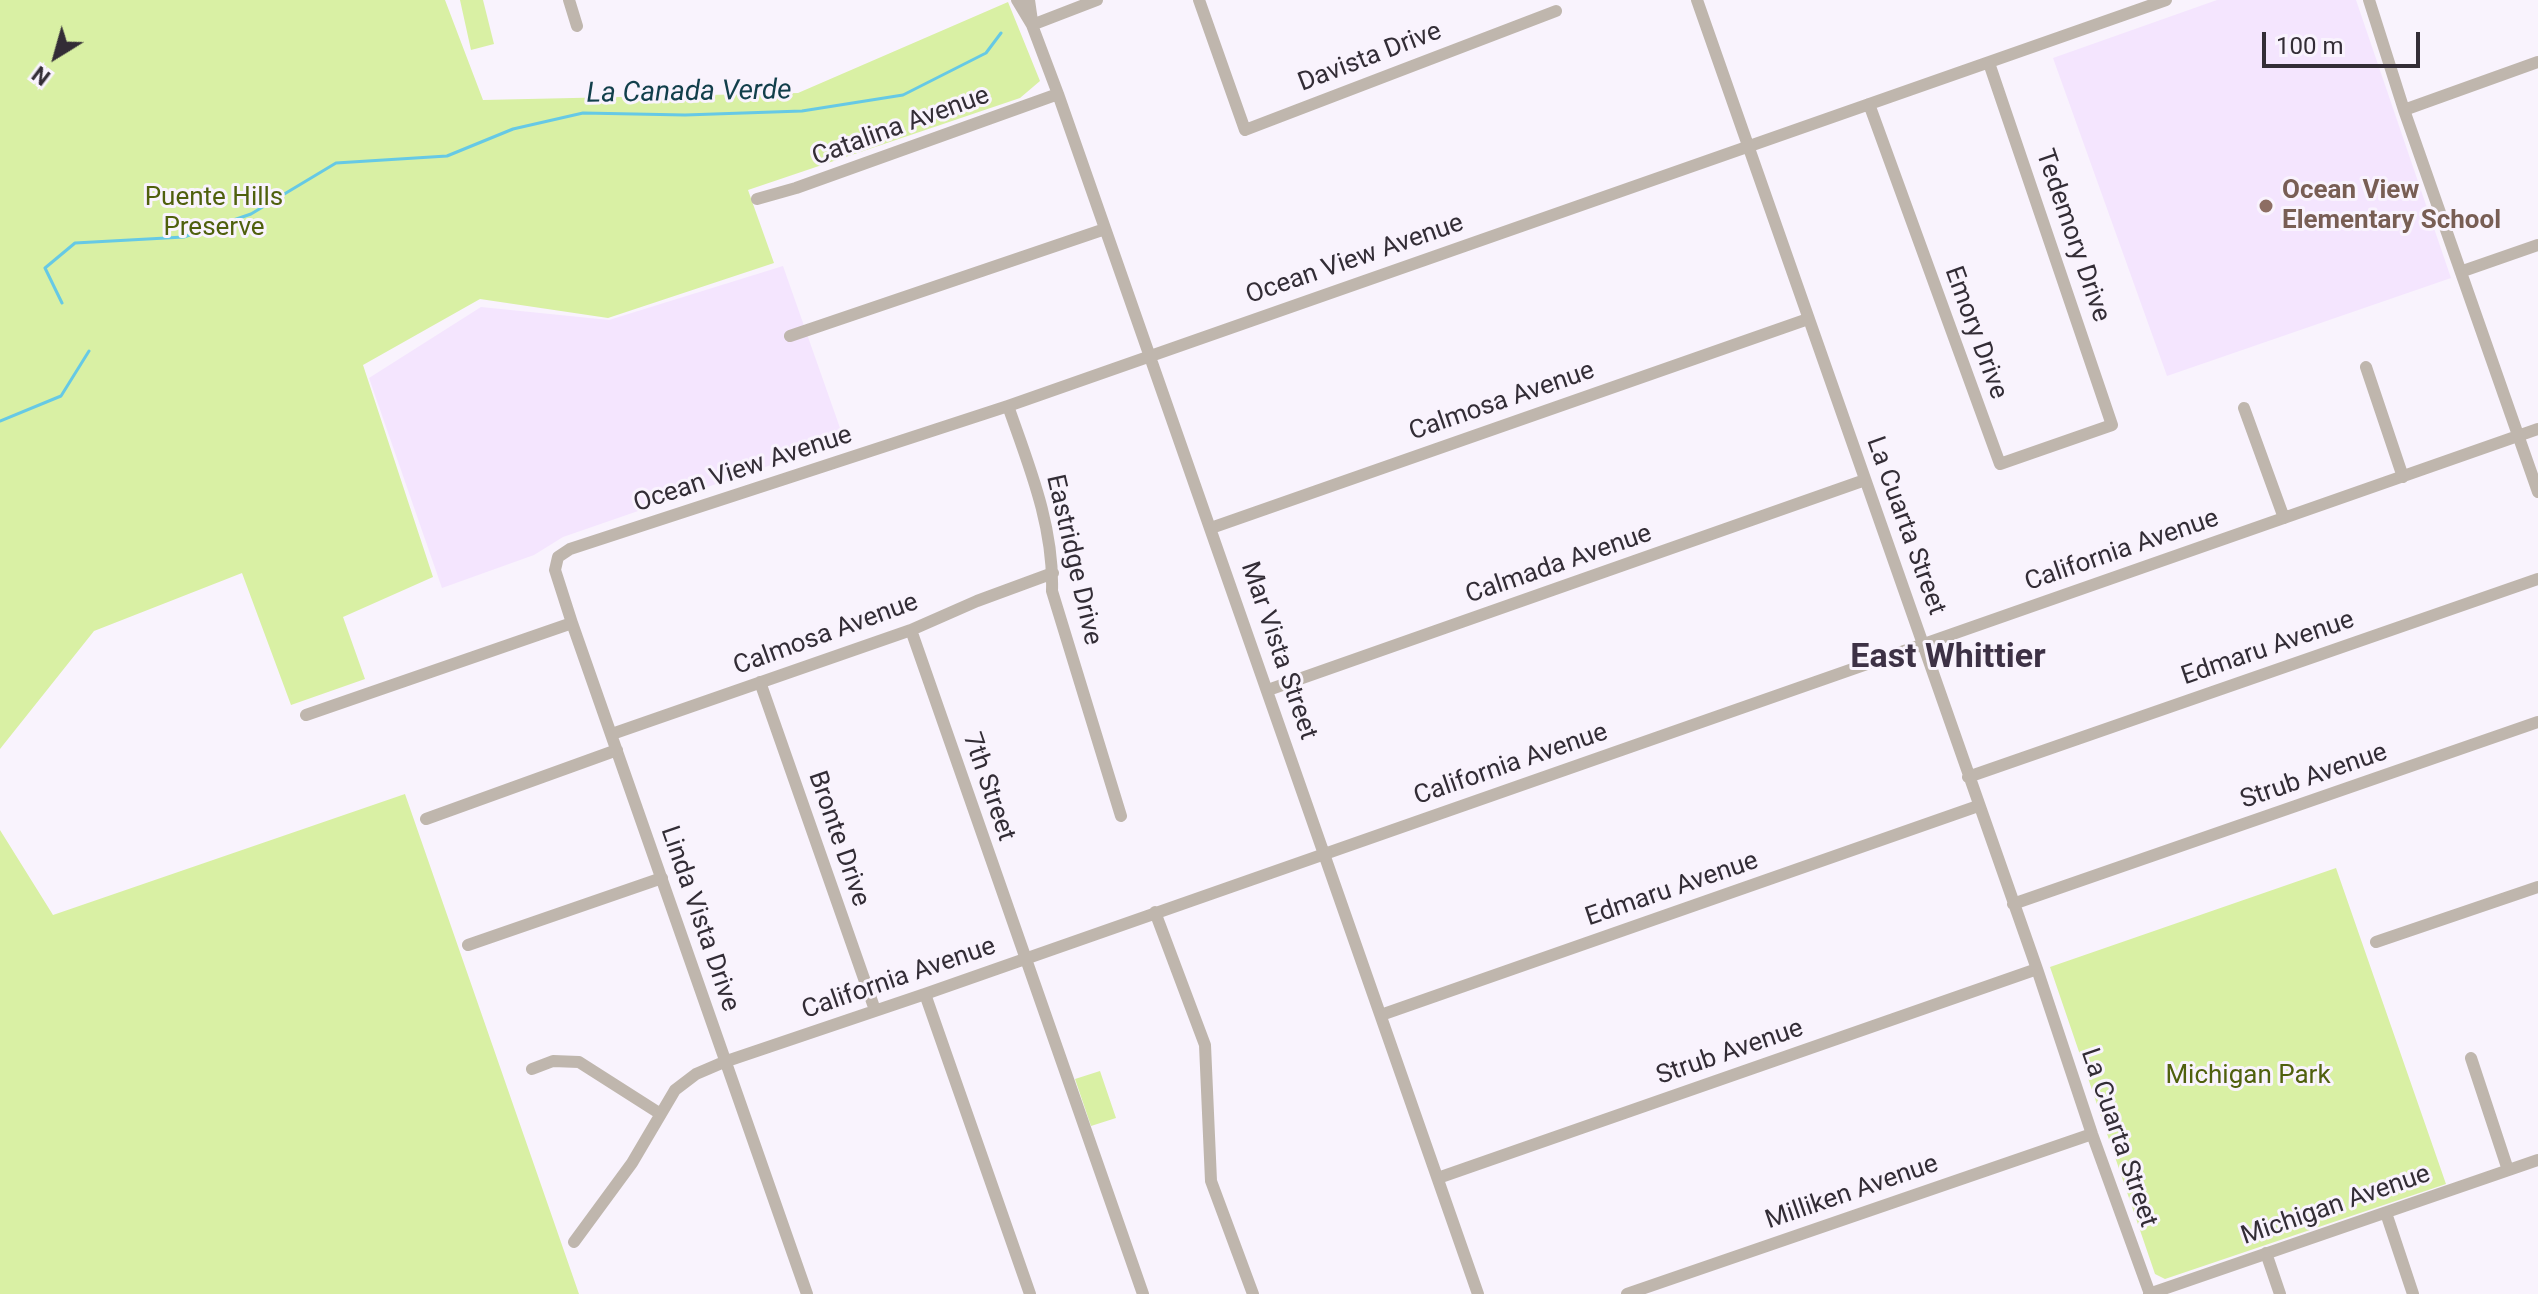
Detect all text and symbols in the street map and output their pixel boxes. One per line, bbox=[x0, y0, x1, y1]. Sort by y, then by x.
north arrow bbox=[16, 16, 96, 96]
street label: Davista Drive bbox=[1294, 16, 1446, 100]
scale bar bbox=[2266, 16, 2424, 66]
text: 100 m bbox=[2276, 32, 2343, 60]
text: N bbox=[28, 61, 55, 90]
water label: La Canada Verde bbox=[586, 74, 792, 112]
street label: Catalina Avenue bbox=[808, 80, 994, 174]
street label: Tedemory Drive bbox=[2028, 146, 2116, 326]
place label: Ocean View Elementary School bbox=[2282, 175, 2501, 236]
park label: Puente Hills Preserve bbox=[145, 182, 283, 244]
marker: Ocean View Elementary School bbox=[2257, 197, 2275, 215]
street label: Ocean View Avenue bbox=[1242, 208, 1468, 312]
street label: Emory Drive bbox=[1937, 263, 2013, 403]
street label: Calmosa Avenue bbox=[1405, 356, 1599, 448]
street label: Ocean View Avenue bbox=[630, 420, 856, 520]
street label: La Cuarta Street bbox=[1858, 433, 1952, 619]
street label: Eastridge Drive bbox=[1038, 472, 1108, 648]
street label: California Avenue bbox=[2021, 503, 2223, 599]
street label: Calmada Avenue bbox=[1462, 519, 1656, 611]
street label: Mar Vista Street bbox=[1233, 558, 1323, 744]
street label: Calmosa Avenue bbox=[729, 587, 923, 683]
street label: Edmaru Avenue bbox=[2177, 605, 2359, 693]
district label: East Whittier bbox=[1850, 638, 2046, 678]
street label: California Avenue bbox=[1410, 717, 1612, 813]
street label: 7th Street bbox=[955, 729, 1021, 845]
street label: Strub Avenue bbox=[2237, 737, 2391, 817]
street label: Bronte Drive bbox=[800, 767, 876, 911]
street label: Linda Vista Drive bbox=[653, 822, 745, 1016]
street label: Edmaru Avenue bbox=[1581, 846, 1763, 934]
street label: California Avenue bbox=[798, 931, 1000, 1027]
street label: Strub Avenue bbox=[1653, 1013, 1807, 1093]
street label: La Cuarta Street bbox=[2073, 1044, 2163, 1232]
park label: Michigan Park bbox=[2165, 1060, 2331, 1092]
street label: Milliken Avenue bbox=[1762, 1149, 1942, 1237]
street label: Michigan Avenue bbox=[2237, 1159, 2435, 1253]

